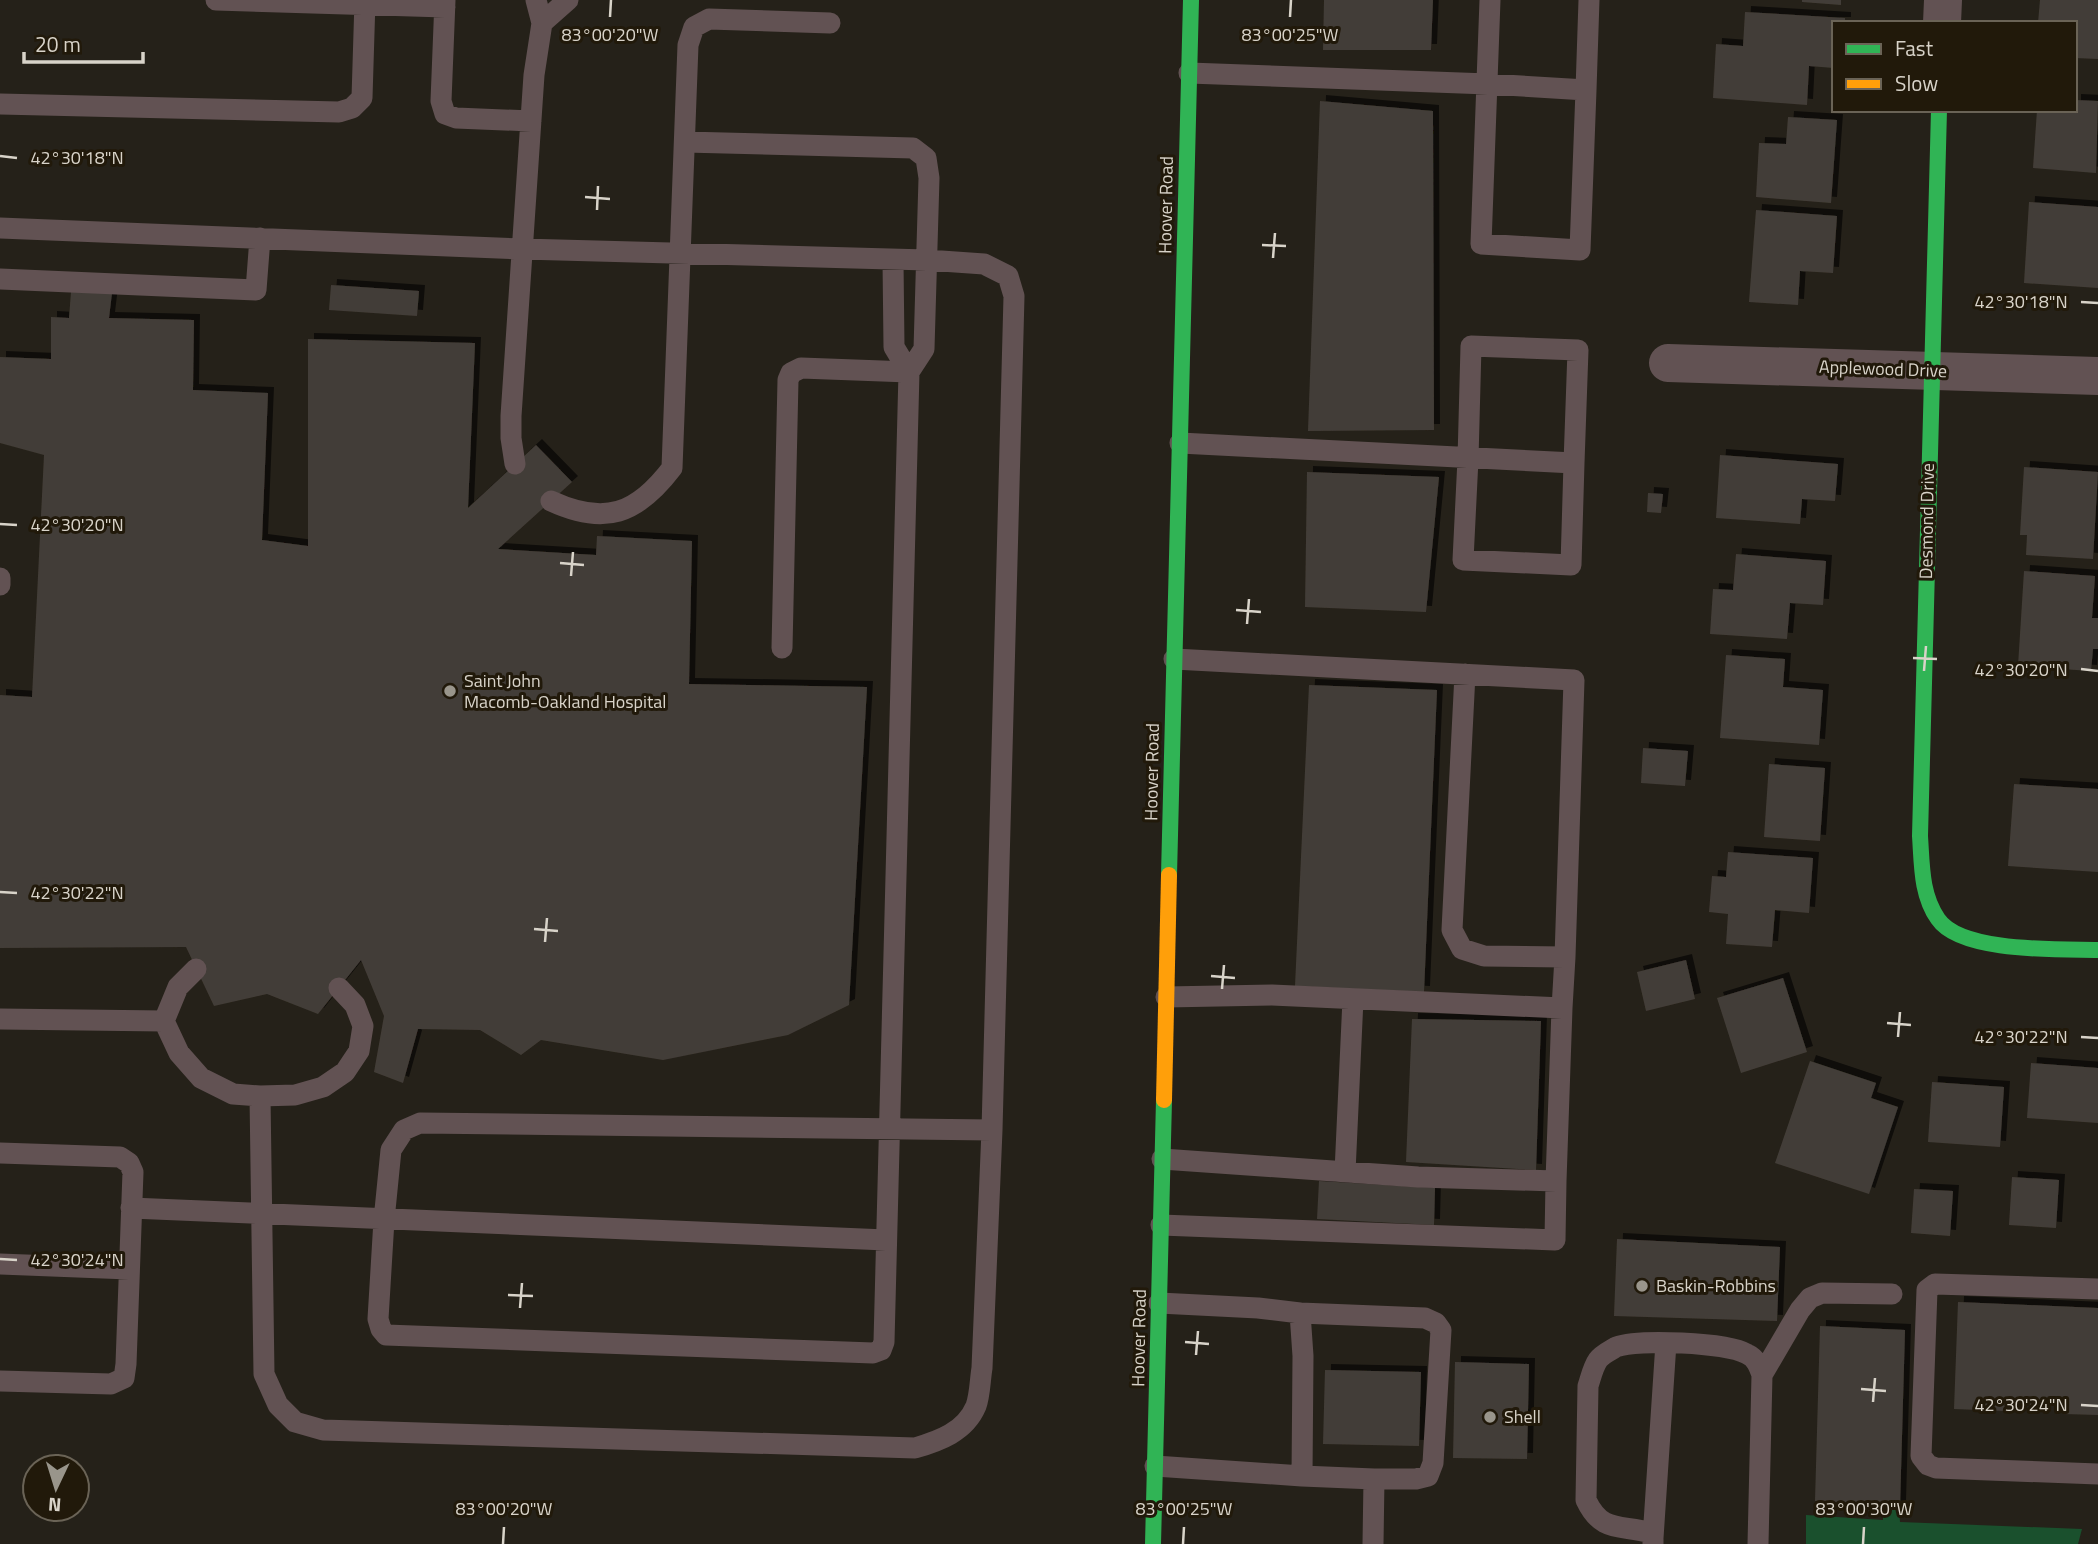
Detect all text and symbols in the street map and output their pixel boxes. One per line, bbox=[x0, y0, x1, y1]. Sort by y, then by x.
scale bar bbox=[24, 21, 144, 65]
text: 83°00'20"W bbox=[562, 21, 659, 48]
text: 83°00'25"W bbox=[1242, 21, 1339, 48]
legend bbox=[1832, 21, 2077, 112]
text: 20 m bbox=[35, 28, 81, 60]
text: Fast bbox=[1895, 32, 1934, 64]
text: Slow bbox=[1895, 67, 1938, 99]
text: 42°30'18"N bbox=[30, 144, 124, 171]
street label: Hoover Road bbox=[1151, 156, 1180, 254]
text: 42°30'18"N bbox=[1974, 288, 2068, 315]
street label: Applewood Drive bbox=[1818, 353, 1948, 384]
street label: Desmond Drive bbox=[1912, 463, 1941, 579]
text: 42°30'20"N bbox=[30, 511, 124, 538]
text: 42°30'20"N bbox=[1974, 656, 2068, 683]
place label: Saint John Macomb-Oakland Hospital bbox=[464, 667, 666, 715]
marker: Saint John Macomb-Oakland Hospital bbox=[442, 683, 458, 699]
street label: Hoover Road bbox=[1137, 723, 1166, 821]
text: 42°30'22"N bbox=[30, 879, 124, 906]
text: 42°30'22"N bbox=[1974, 1023, 2068, 1050]
text: 42°30'24"N bbox=[30, 1246, 124, 1273]
place label: Baskin-Robbins bbox=[1656, 1272, 1776, 1299]
marker: Baskin-Robbins bbox=[1634, 1278, 1650, 1294]
street label: Hoover Road bbox=[1124, 1289, 1153, 1387]
text: 42°30'24"N bbox=[1974, 1391, 2068, 1418]
place label: Shell bbox=[1504, 1403, 1541, 1430]
marker: Shell bbox=[1482, 1409, 1498, 1425]
north arrow bbox=[21, 1453, 91, 1523]
text: N bbox=[47, 1491, 62, 1520]
text: 83°00'20"W bbox=[456, 1495, 553, 1522]
text: 83°00'25"W bbox=[1136, 1495, 1233, 1522]
text: 83°00'30"W bbox=[1816, 1495, 1913, 1522]

